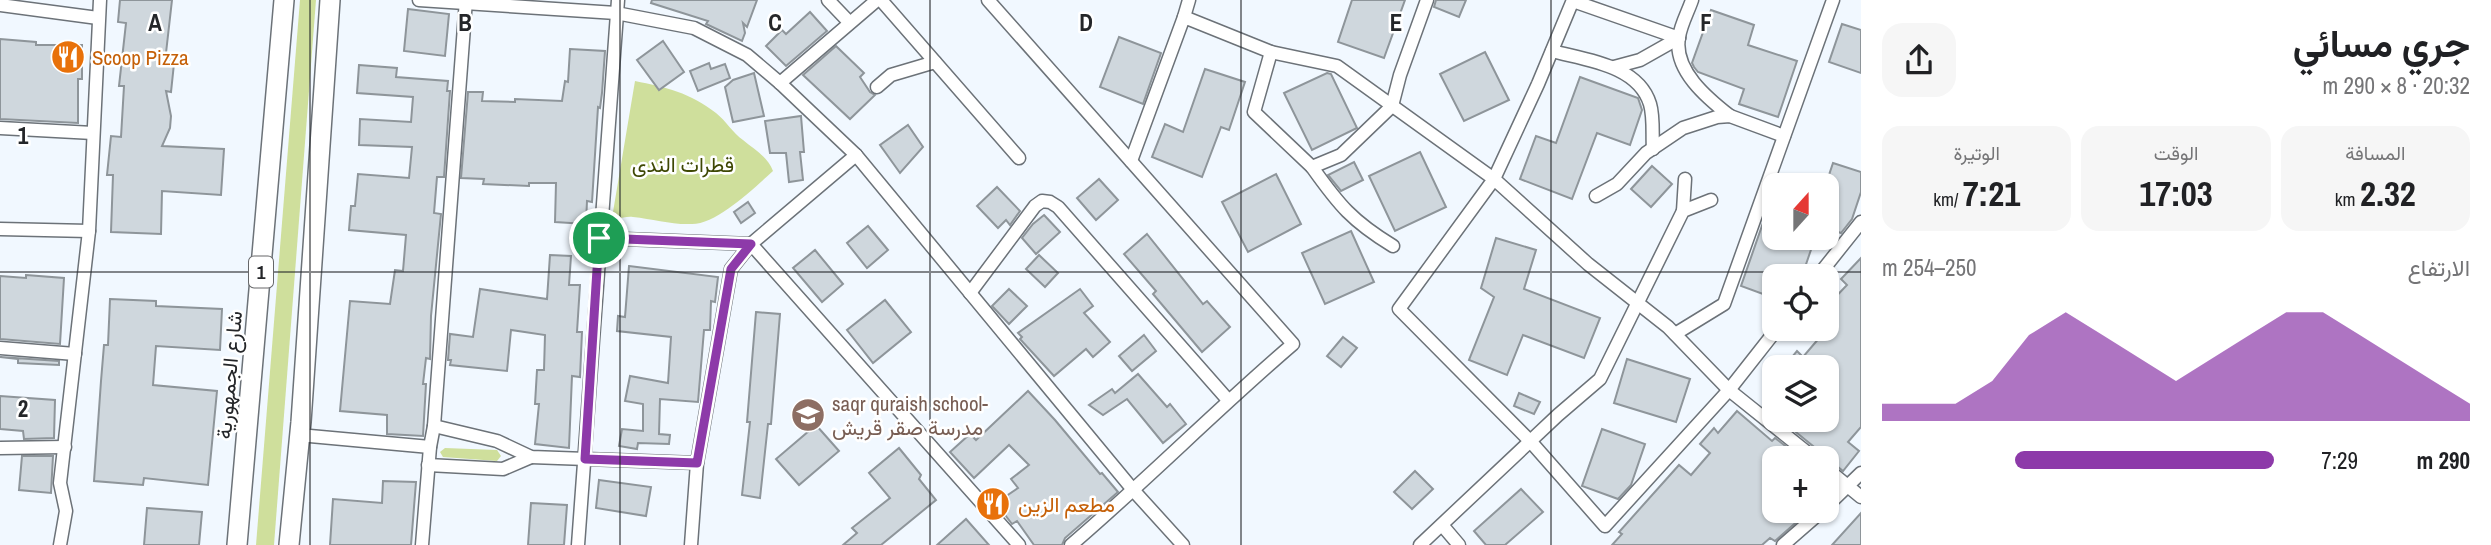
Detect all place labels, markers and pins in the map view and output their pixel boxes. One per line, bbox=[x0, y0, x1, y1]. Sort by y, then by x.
restaurant icon: Scoop Pizza bbox=[49, 38, 87, 76]
place label: Scoop Pizza bbox=[92, 43, 189, 72]
pin bbox=[569, 208, 629, 268]
place label: saqr quraish school- مدرسة صقر قريش bbox=[832, 389, 988, 442]
school or university icon: saqr quraish school- مدرسة صقر قريش bbox=[789, 396, 827, 434]
restaurant icon: مطعم الزين bbox=[974, 485, 1012, 523]
place label: مطعم الزين bbox=[1018, 490, 1115, 519]

